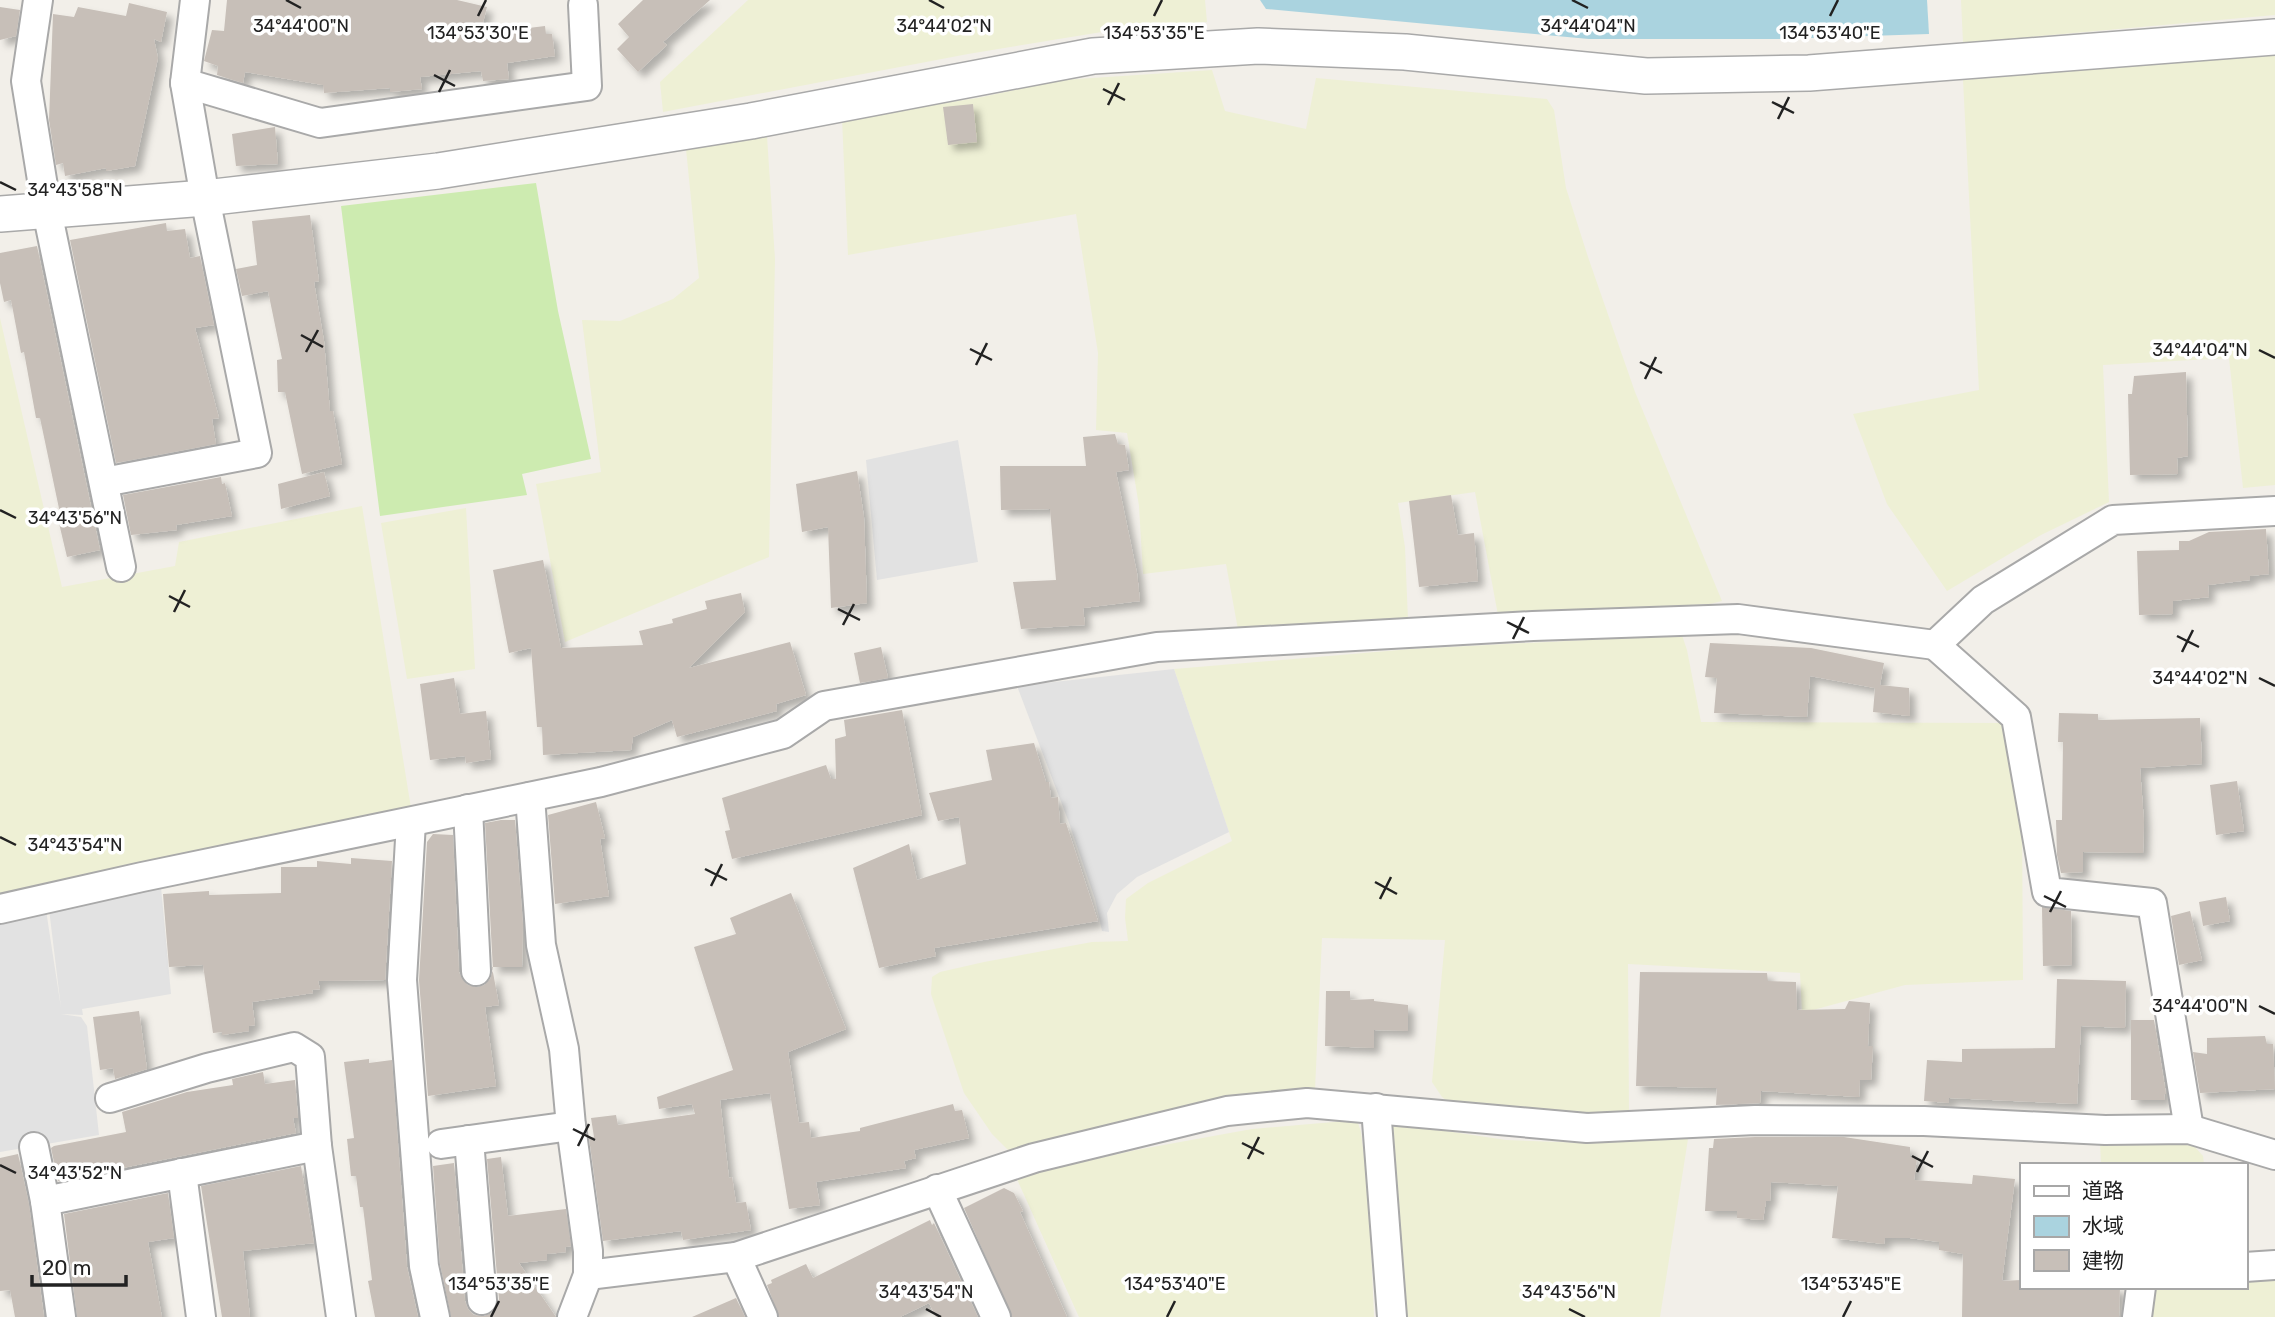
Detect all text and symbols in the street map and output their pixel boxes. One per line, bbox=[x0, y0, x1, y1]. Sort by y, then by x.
text: 34°44'00"N bbox=[253, 15, 349, 37]
text: 34°44'02"N bbox=[896, 15, 992, 37]
text: 34°44'04"N bbox=[1540, 15, 1636, 37]
text: 134°53'30"E bbox=[427, 22, 529, 44]
text: 134°53'35"E bbox=[1103, 22, 1205, 44]
text: 134°53'40"E bbox=[1779, 22, 1881, 44]
text: 34°43'58"N bbox=[27, 179, 123, 201]
text: 34°44'04"N bbox=[2152, 339, 2248, 361]
text: 34°43'56"N bbox=[28, 507, 122, 529]
text: 34°44'02"N bbox=[2152, 667, 2248, 689]
text: 34°43'54"N bbox=[28, 834, 122, 856]
text: 34°44'00"N bbox=[2152, 995, 2248, 1017]
text: 34°43'52"N bbox=[28, 1162, 122, 1184]
legend bbox=[2020, 1163, 2247, 1289]
text: 道路 bbox=[2082, 1178, 2124, 1203]
text: 水域 bbox=[2082, 1213, 2124, 1238]
scale bar bbox=[32, 1244, 126, 1288]
text: 建物 bbox=[2082, 1248, 2124, 1273]
text: 20 m bbox=[42, 1255, 91, 1280]
text: 134°53'35"E bbox=[448, 1273, 550, 1295]
text: 134°53'40"E bbox=[1124, 1273, 1226, 1295]
text: 134°53'45"E bbox=[1801, 1273, 1901, 1295]
text: 34°43'54"N bbox=[879, 1281, 973, 1303]
text: 34°43'56"N bbox=[1522, 1281, 1616, 1303]

